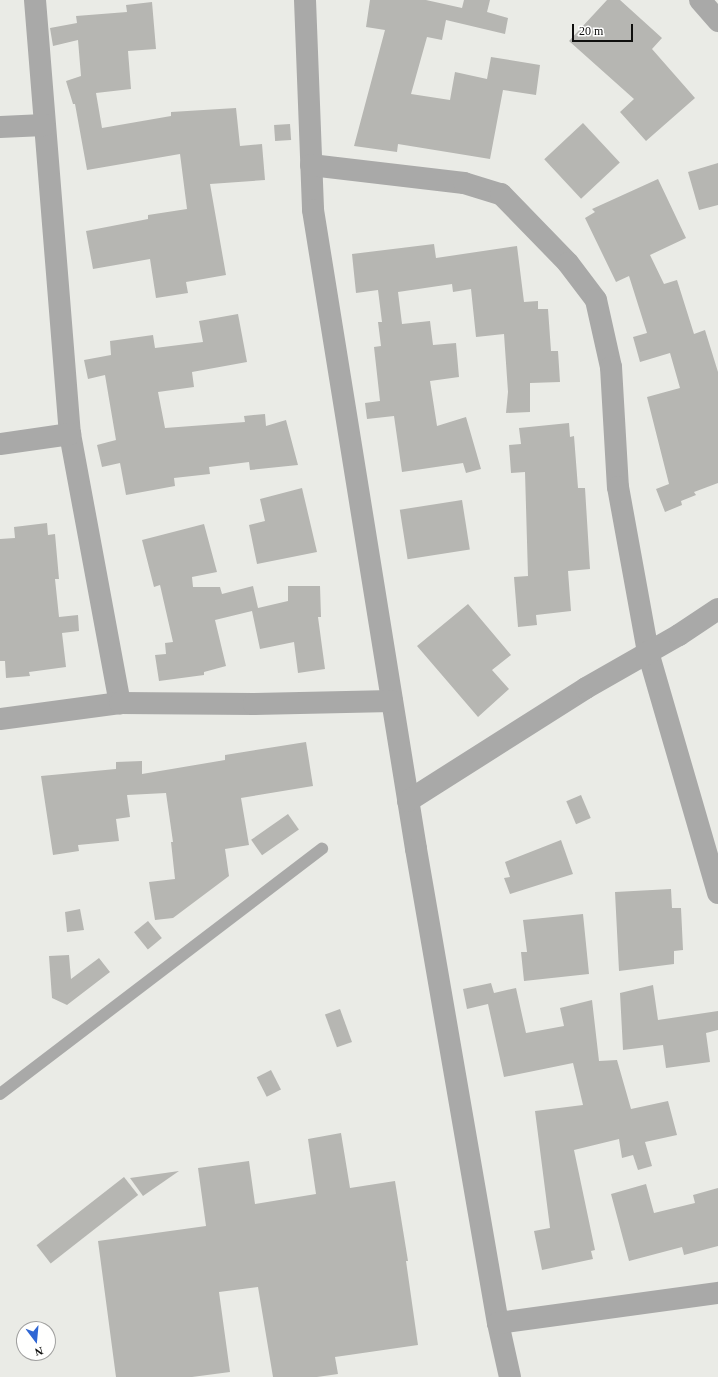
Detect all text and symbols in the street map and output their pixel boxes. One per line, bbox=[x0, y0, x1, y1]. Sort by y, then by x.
scale bar bbox=[574, 16, 635, 42]
text: 20 m bbox=[579, 24, 603, 38]
north arrow bbox=[16, 1321, 56, 1361]
text: N bbox=[34, 1345, 45, 1358]

